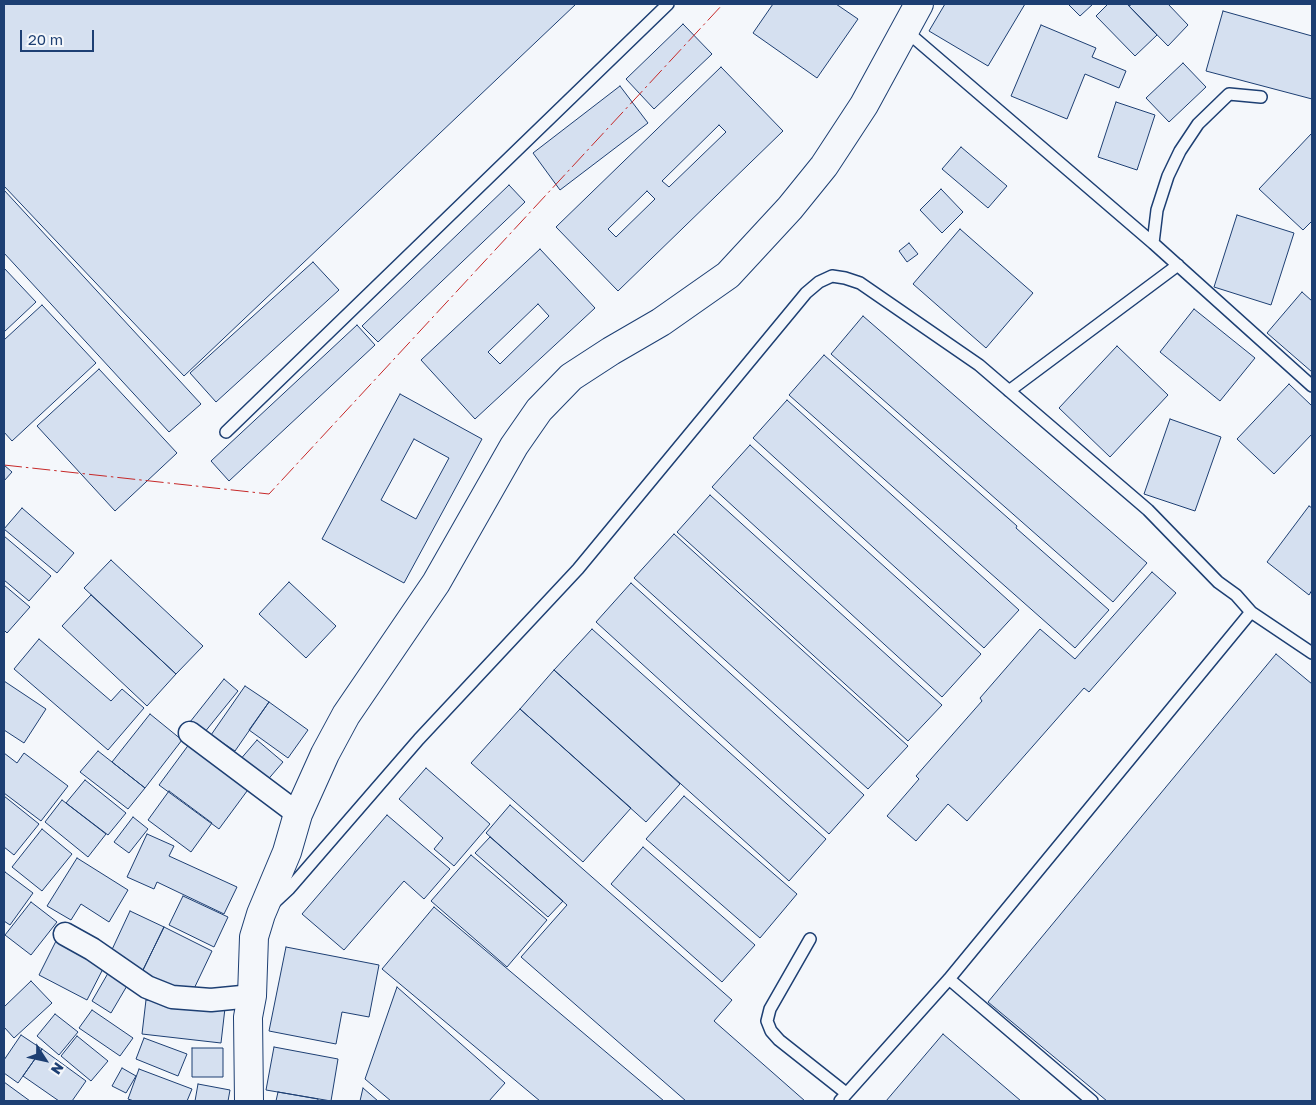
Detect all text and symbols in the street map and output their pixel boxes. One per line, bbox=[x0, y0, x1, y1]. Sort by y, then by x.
scale bar bbox=[22, 20, 96, 52]
text: 20 m bbox=[28, 30, 63, 48]
north arrow bbox=[20, 1035, 70, 1085]
text: N bbox=[48, 1060, 68, 1078]

